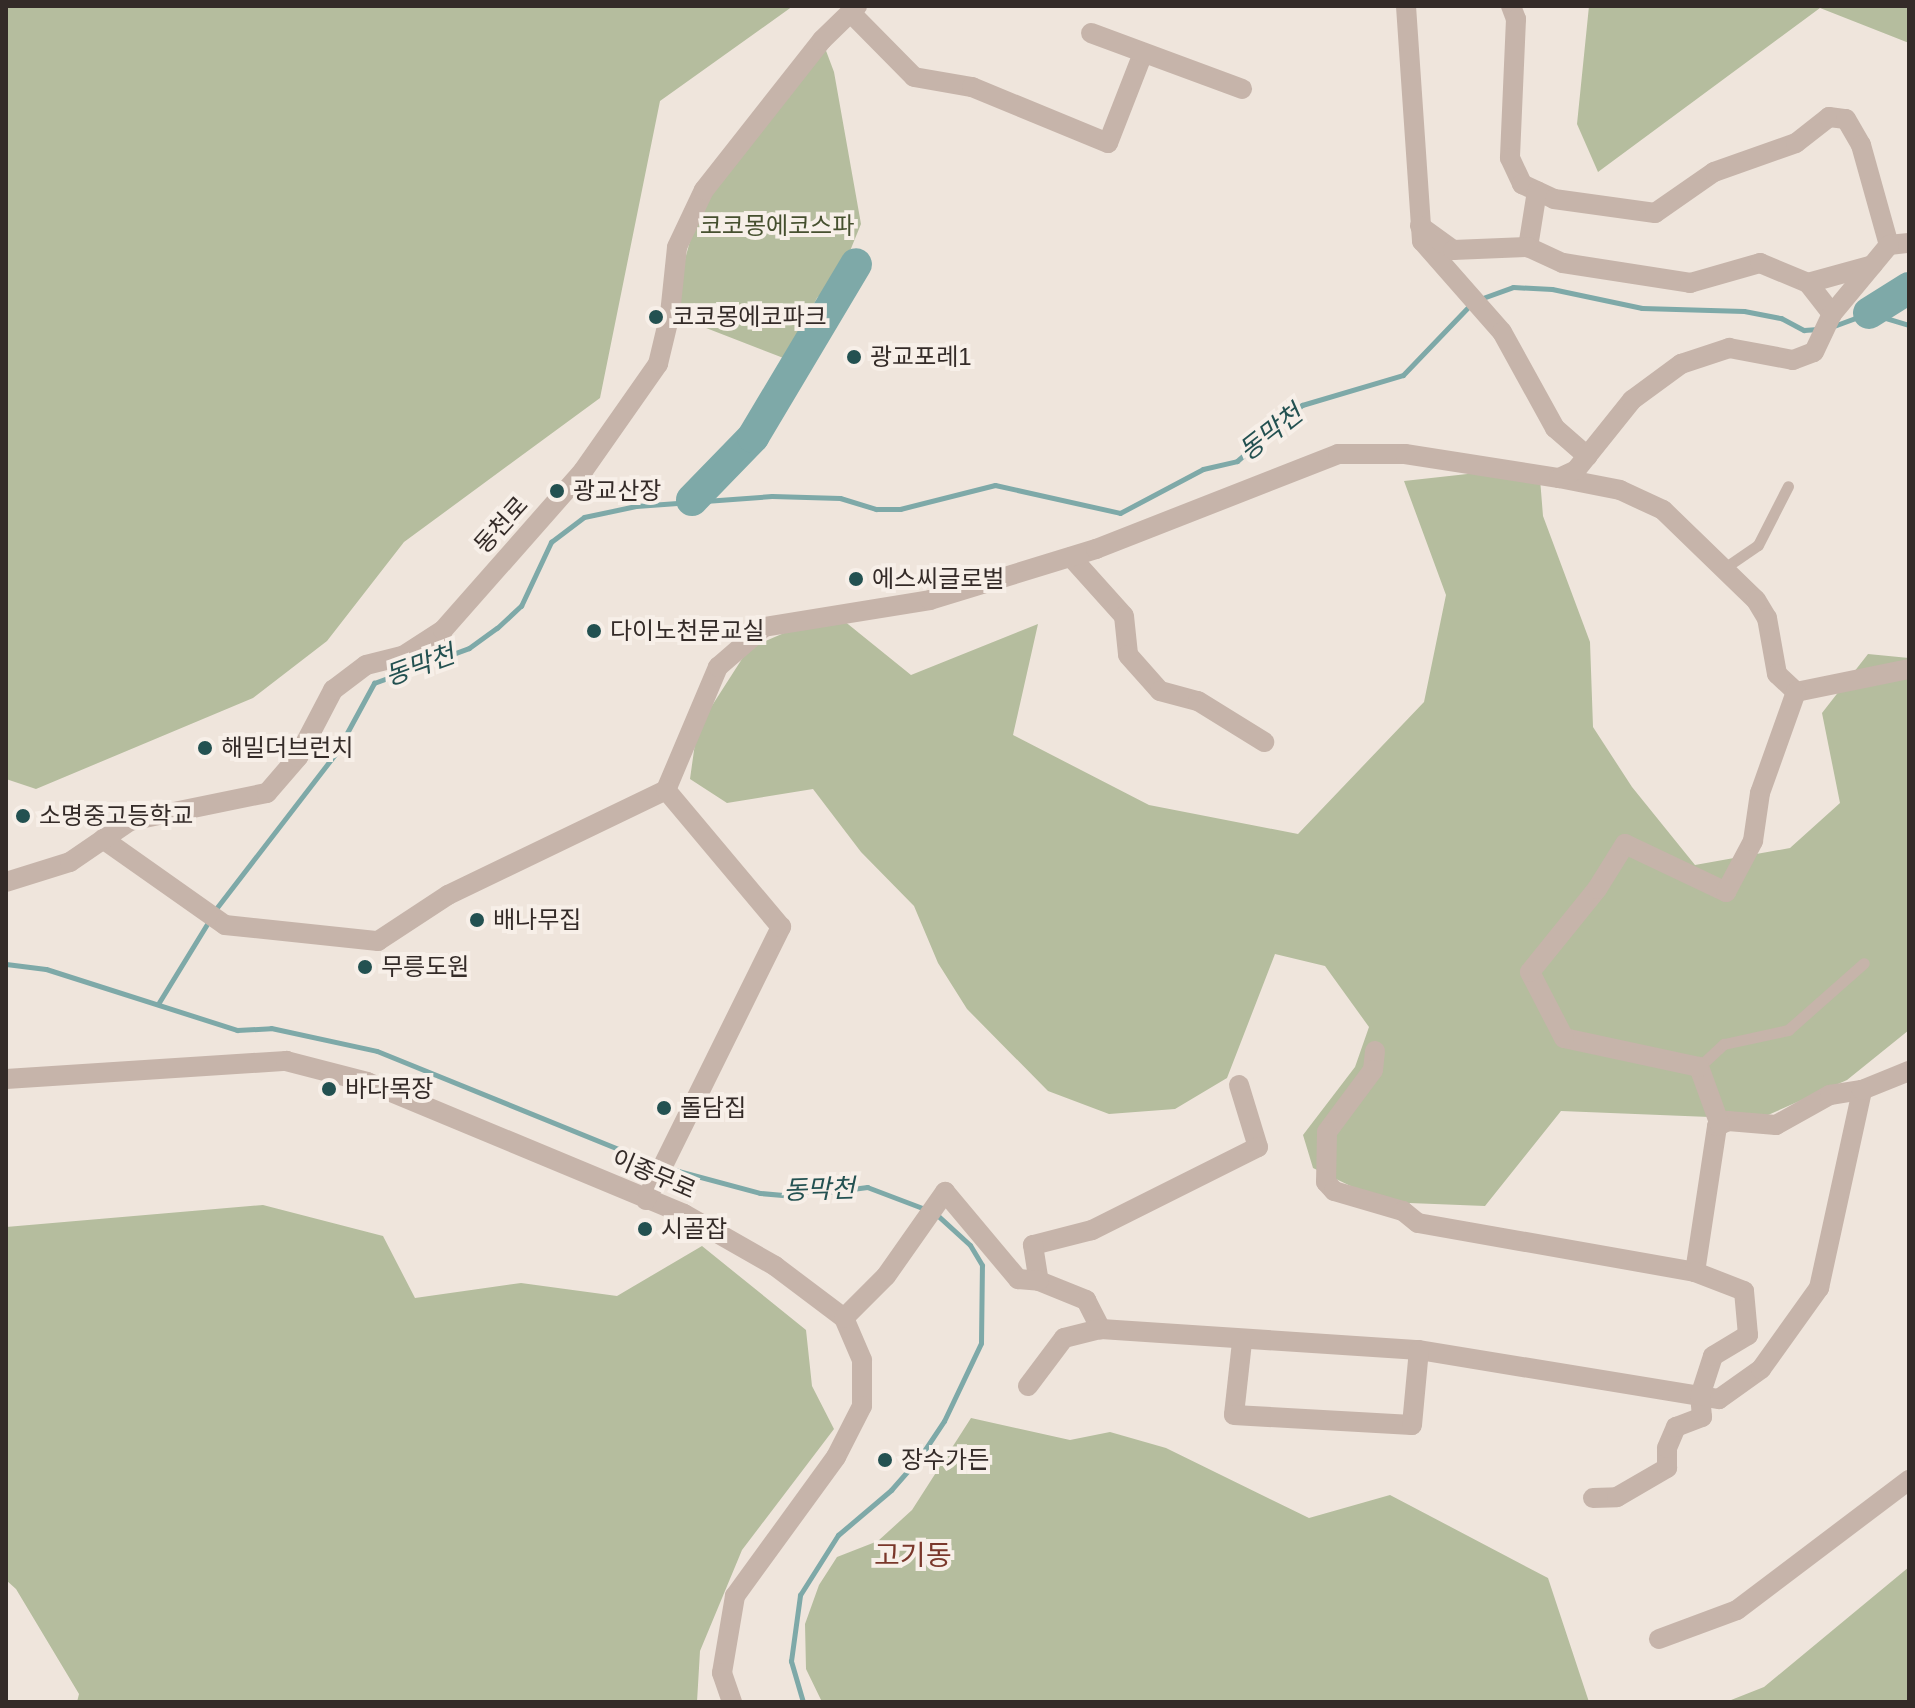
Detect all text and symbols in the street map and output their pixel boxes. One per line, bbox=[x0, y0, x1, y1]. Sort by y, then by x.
park label: 코코몽에코스파 bbox=[700, 212, 854, 240]
place label: 코코몽에코파크 bbox=[672, 303, 827, 331]
marker: 코코몽에코파크 bbox=[647, 308, 665, 326]
place label: 광교포레1 bbox=[870, 343, 972, 371]
marker: 광교포레1 bbox=[845, 348, 863, 366]
water label: 동막천 bbox=[1233, 399, 1309, 467]
place label: 광교산장 bbox=[573, 477, 661, 505]
marker: 광교산장 bbox=[548, 482, 566, 500]
street label: 동천로 bbox=[468, 491, 534, 559]
place label: 에스씨글로벌 bbox=[872, 565, 1004, 593]
marker: 에스씨글로벌 bbox=[847, 570, 865, 588]
place label: 다이노천문교실 bbox=[610, 617, 765, 645]
marker: 다이노천문교실 bbox=[585, 622, 603, 640]
water label: 동막천 bbox=[381, 639, 459, 693]
place label: 해밀더브런치 bbox=[221, 734, 353, 762]
marker: 해밀더브런치 bbox=[196, 739, 214, 757]
place label: 소명중고등학교 bbox=[39, 802, 194, 830]
marker: 소명중고등학교 bbox=[14, 807, 32, 825]
place label: 배나무집 bbox=[493, 906, 581, 934]
marker: 배나무집 bbox=[468, 911, 486, 929]
place label: 무릉도원 bbox=[381, 953, 469, 981]
marker: 무릉도원 bbox=[356, 958, 374, 976]
place label: 바다목장 bbox=[345, 1075, 433, 1103]
marker: 바다목장 bbox=[320, 1080, 338, 1098]
place label: 돌담집 bbox=[680, 1094, 746, 1122]
marker: 돌담집 bbox=[655, 1099, 673, 1117]
street label: 이종무로 bbox=[608, 1143, 700, 1205]
water label: 동막천 bbox=[783, 1173, 855, 1207]
place label: 시골잡 bbox=[661, 1215, 727, 1243]
marker: 시골잡 bbox=[636, 1220, 654, 1238]
place label: 장수가든 bbox=[901, 1446, 989, 1474]
marker: 장수가든 bbox=[876, 1451, 894, 1469]
district label: 고기동 bbox=[874, 1539, 952, 1573]

